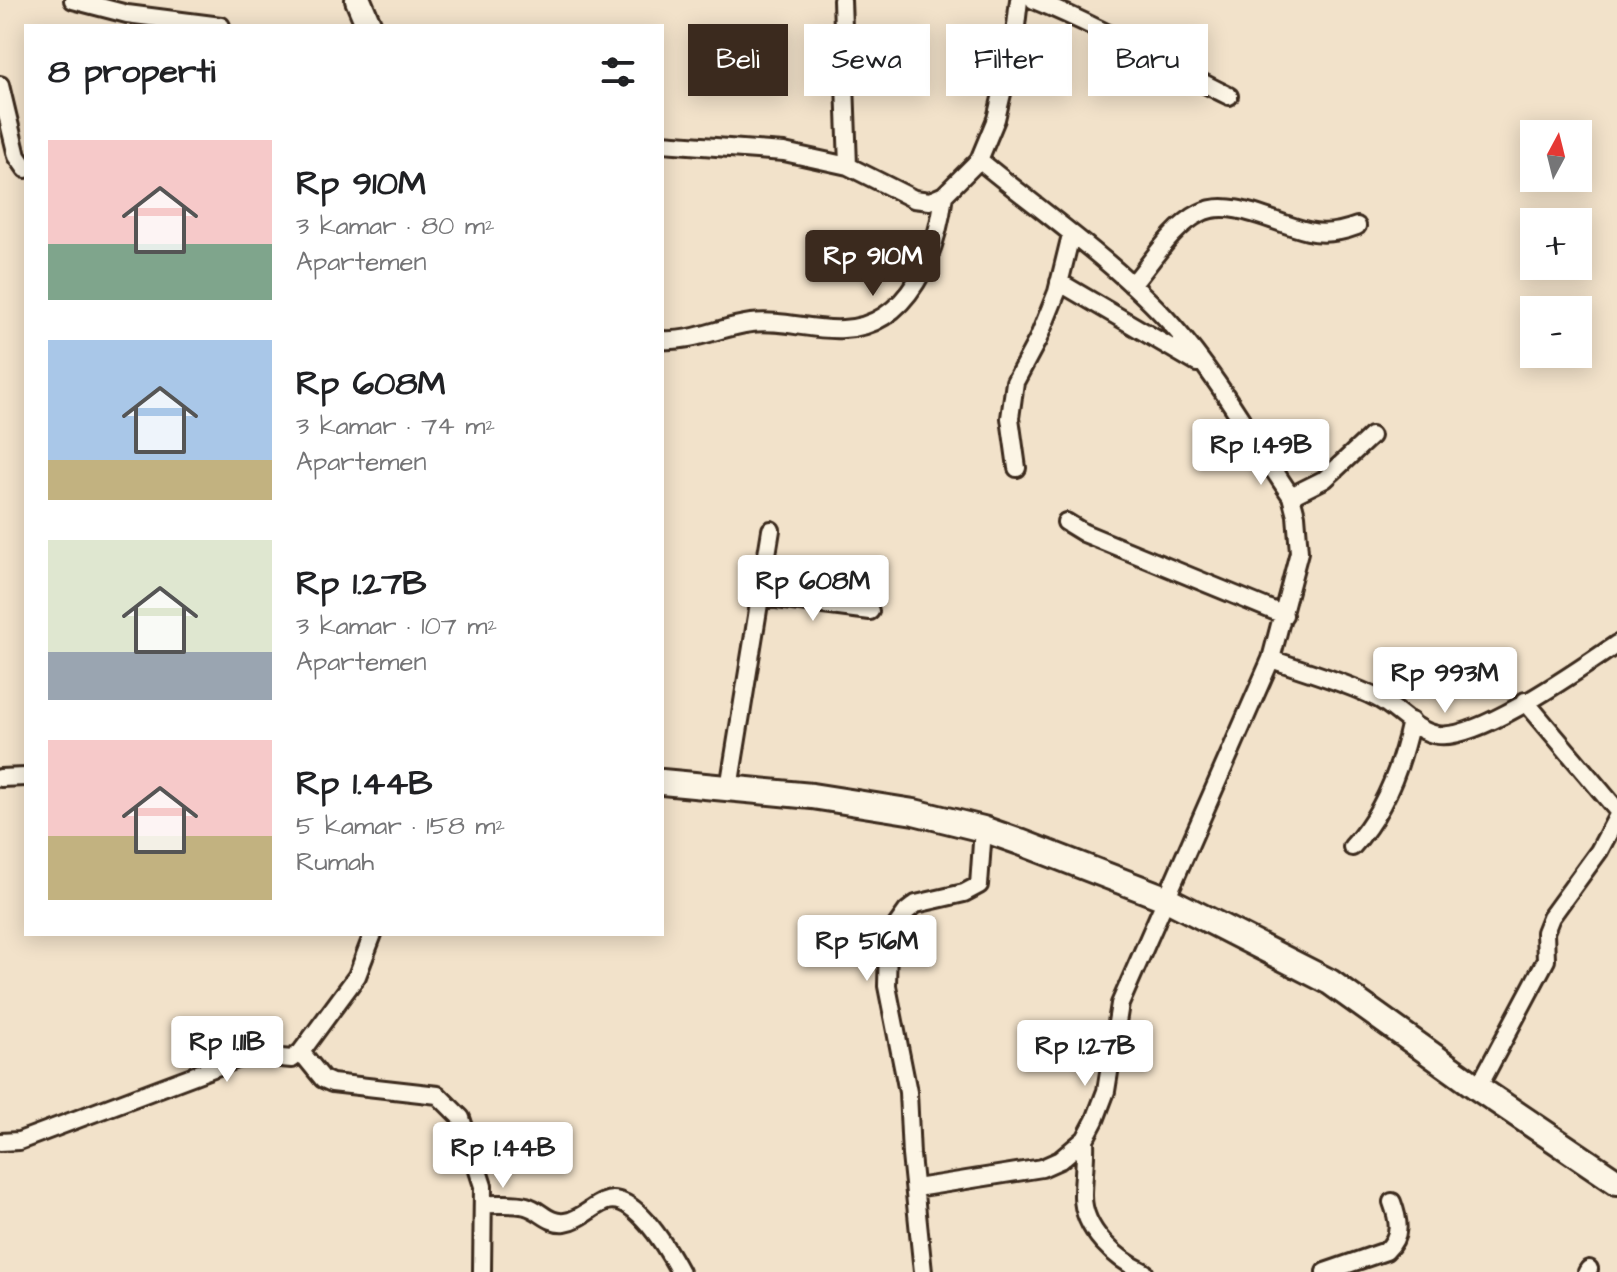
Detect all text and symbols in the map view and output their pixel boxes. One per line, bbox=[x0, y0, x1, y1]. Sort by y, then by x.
chip: Beli bbox=[688, 24, 788, 96]
chip: Sewa bbox=[804, 24, 930, 96]
chip: Filter bbox=[946, 24, 1072, 96]
chip: Baru bbox=[1088, 24, 1208, 96]
text: 8 properti bbox=[48, 48, 215, 96]
icon: filters bbox=[596, 50, 640, 94]
north arrow bbox=[1520, 120, 1592, 192]
map controls bbox=[1520, 120, 1592, 368]
text: Rp 910M bbox=[296, 160, 426, 208]
icon: home bbox=[112, 172, 208, 268]
text: 3 kamar · 80 m² bbox=[296, 208, 495, 244]
button: + bbox=[1520, 208, 1592, 280]
pin: Rp 910M bbox=[799, 230, 947, 298]
text: Rp 910M bbox=[823, 238, 923, 274]
text: Apartemen bbox=[296, 244, 427, 280]
button: − bbox=[1520, 296, 1592, 368]
text: Rp 608M bbox=[296, 360, 446, 408]
icon: home bbox=[112, 372, 208, 468]
text: 3 kamar · 74 m² bbox=[296, 408, 495, 444]
pin: Rp 1.49B bbox=[1178, 419, 1344, 487]
text: Rp 1.49B bbox=[1210, 427, 1312, 463]
text: Apartemen bbox=[296, 444, 427, 480]
pin: Rp 608M bbox=[739, 555, 887, 623]
text: Rp 1.27B bbox=[296, 560, 426, 608]
text: Rp 608M bbox=[756, 563, 870, 599]
icon: home bbox=[112, 572, 208, 668]
text: 3 kamar · 107 m² bbox=[296, 608, 497, 644]
text: Apartemen bbox=[296, 644, 427, 680]
pin: Rp 993M bbox=[1371, 647, 1519, 715]
text: Rp 993M bbox=[1391, 655, 1499, 691]
text: Rp 1.44B bbox=[296, 760, 432, 808]
icon: home bbox=[112, 772, 208, 868]
text: 5 kamar · 158 m² bbox=[296, 808, 505, 844]
text: Rumah bbox=[296, 844, 374, 880]
pin: Rp 516M bbox=[793, 915, 941, 983]
text: Rp 516M bbox=[816, 923, 918, 959]
pin: Rp 1.11B bbox=[144, 1016, 310, 1084]
pin: Rp 1.27B bbox=[1002, 1020, 1168, 1088]
text: Rp 1.11B bbox=[189, 1024, 265, 1060]
text: Rp 1.27B bbox=[1035, 1028, 1135, 1064]
pin: Rp 1.44B bbox=[420, 1122, 586, 1190]
text: Rp 1.44B bbox=[451, 1130, 555, 1166]

